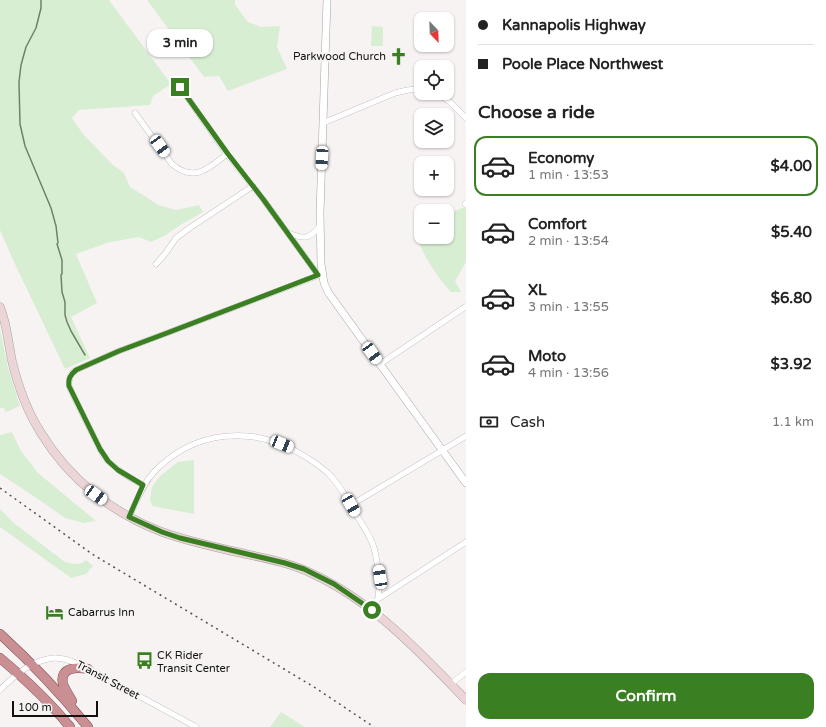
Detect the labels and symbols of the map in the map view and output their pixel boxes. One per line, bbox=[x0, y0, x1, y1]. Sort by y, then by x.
north arrow bbox=[414, 12, 454, 52]
callout: 3 min bbox=[147, 29, 213, 57]
church icon: Parkwood Church bbox=[389, 46, 409, 66]
place label: Parkwood Church bbox=[293, 50, 386, 63]
route end bbox=[171, 78, 189, 96]
car bbox=[148, 133, 172, 159]
car bbox=[315, 146, 329, 170]
car bbox=[360, 340, 384, 366]
car bbox=[269, 434, 295, 454]
car bbox=[83, 483, 109, 507]
car bbox=[340, 492, 362, 518]
car bbox=[372, 564, 388, 590]
route start bbox=[363, 601, 381, 619]
hotel icon: Cabarrus Inn bbox=[45, 602, 65, 622]
place label: Cabarrus Inn bbox=[68, 606, 135, 619]
place label: CK Rider Transit Center bbox=[157, 649, 231, 675]
bus stop icon: CK Rider Transit Center bbox=[134, 651, 154, 671]
street label: Transit Street bbox=[74, 658, 142, 702]
scale bar bbox=[12, 699, 98, 718]

